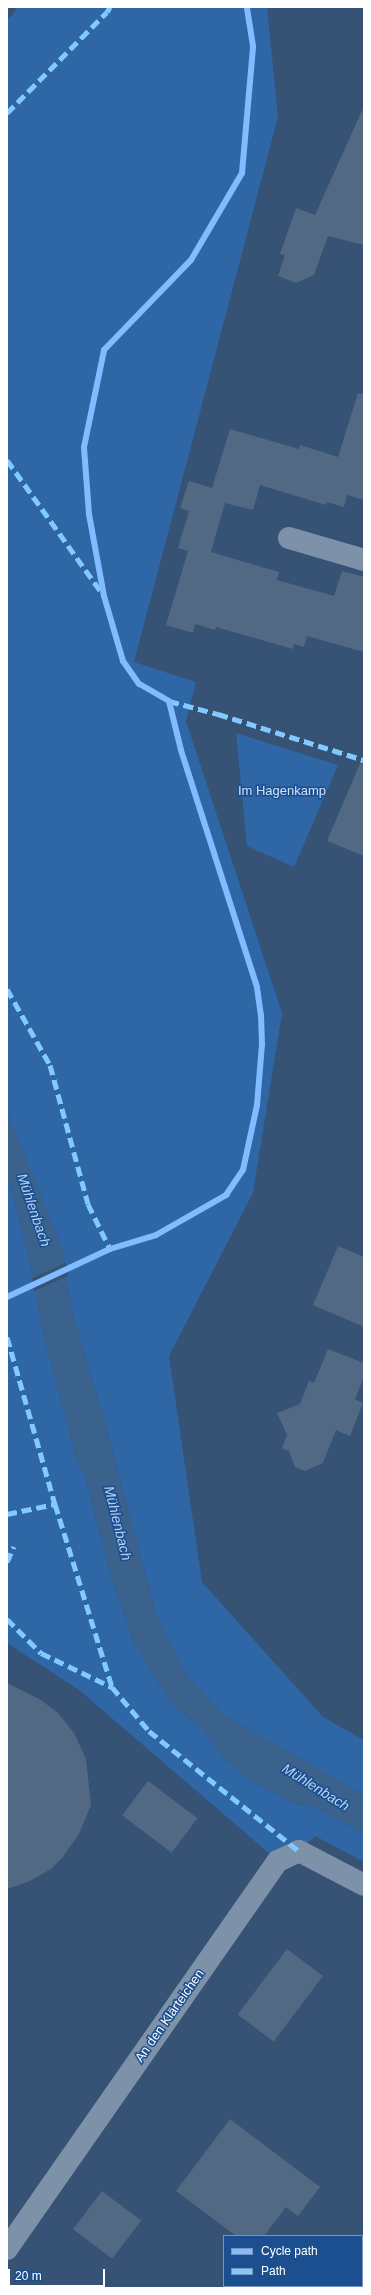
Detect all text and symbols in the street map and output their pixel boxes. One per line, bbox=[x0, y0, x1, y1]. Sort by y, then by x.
park label: Im Hagenkamp bbox=[238, 783, 326, 799]
water label: Mühlenbach bbox=[14, 1171, 54, 1249]
water label: Mühlenbach bbox=[101, 1484, 135, 1562]
water label: Mühlenbach bbox=[279, 1760, 353, 1814]
street label: An den Klärteichen bbox=[132, 1967, 208, 2065]
legend bbox=[223, 2235, 363, 2287]
text: Cycle path bbox=[261, 2244, 318, 2258]
scale bar bbox=[10, 2261, 107, 2287]
text: Path bbox=[261, 2264, 286, 2278]
text: 20 m bbox=[15, 2269, 42, 2283]

